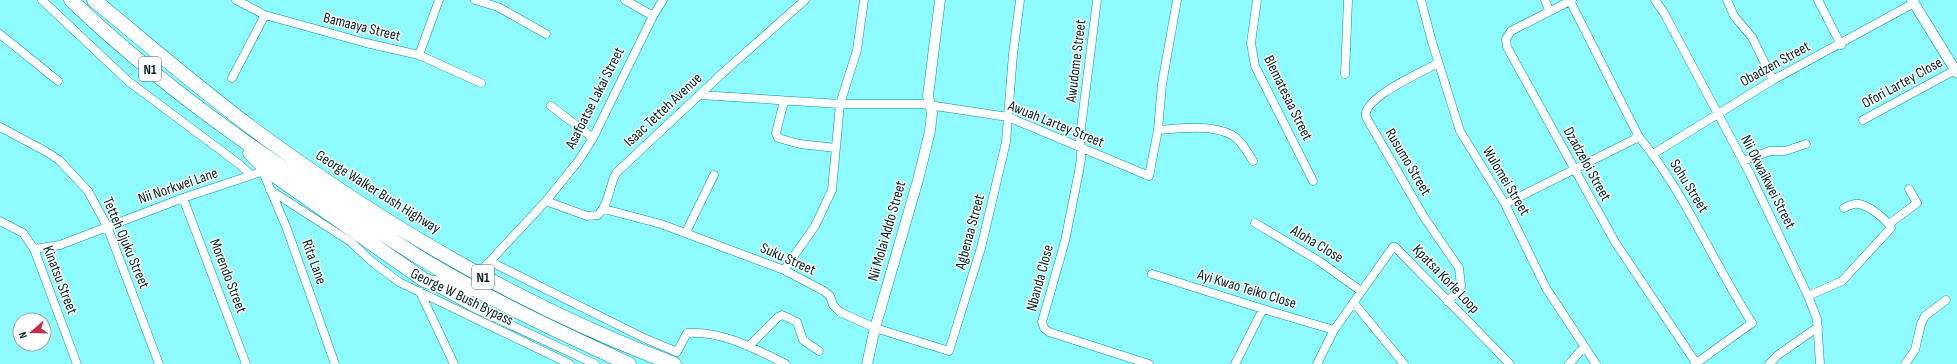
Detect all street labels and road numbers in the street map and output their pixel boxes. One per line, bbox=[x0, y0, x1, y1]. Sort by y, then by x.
street label: Bamaaya Street bbox=[321, 8, 403, 46]
street label: Awudome Street bbox=[1061, 18, 1091, 104]
street label: Obadzen Street bbox=[1737, 37, 1814, 91]
street label: Asafoatse Lakai Street bbox=[561, 44, 629, 153]
street label: Blematesaa Street bbox=[1259, 52, 1317, 144]
street label: Ofori Lartey Close bbox=[1858, 53, 1946, 113]
road number: N1 bbox=[139, 57, 161, 81]
street label: Isaac Tetteh Avenue bbox=[620, 69, 706, 151]
street label: Awuah Lartey Street bbox=[1004, 96, 1107, 152]
street label: Dzadzeloi Street bbox=[1559, 124, 1615, 205]
street label: Rusumo Street bbox=[1381, 125, 1436, 199]
street label: Nii Okwaikwei Street bbox=[1736, 132, 1800, 232]
street label: Wulomei Street bbox=[1478, 143, 1534, 219]
street label: George Walker Bush Highway bbox=[312, 146, 444, 238]
street label: Sohu Street bbox=[1665, 156, 1713, 217]
street label: Nii Norkwei Lane bbox=[136, 164, 220, 208]
street label: Nii Molai Addo Street bbox=[864, 178, 911, 283]
street label: Agbenaa Street bbox=[951, 192, 989, 273]
street label: Tetteh Ojuku Street bbox=[98, 194, 154, 292]
street label: Aloha Close bbox=[1286, 220, 1347, 267]
street label: Morendo Street bbox=[205, 236, 251, 316]
street label: Rita Lane bbox=[297, 237, 331, 287]
street label: Suku Street bbox=[757, 238, 819, 280]
street label: Kpatsa Korle Loop bbox=[1408, 240, 1484, 318]
street label: Kinatsu Street bbox=[38, 243, 82, 317]
street label: Nbanda Close bbox=[1022, 243, 1058, 313]
street label: George W Bush Bypass bbox=[407, 264, 517, 330]
road number: N1 bbox=[472, 265, 494, 289]
street label: Ayi Kwao Teiko Close bbox=[1194, 265, 1299, 313]

